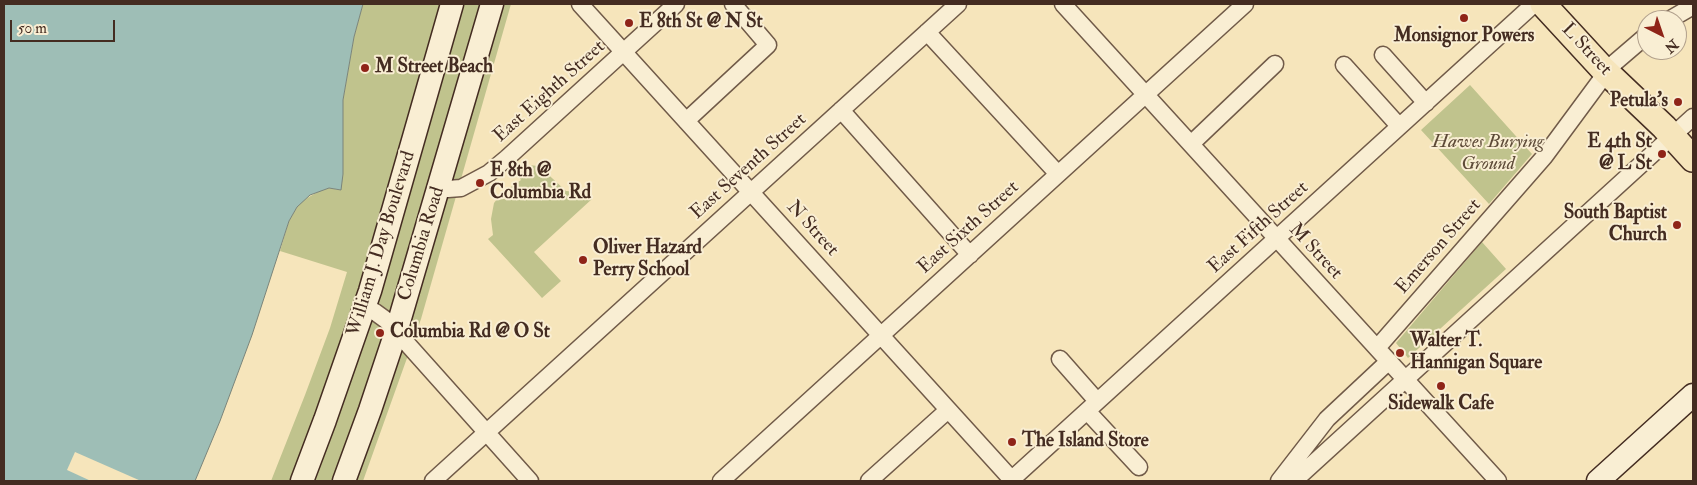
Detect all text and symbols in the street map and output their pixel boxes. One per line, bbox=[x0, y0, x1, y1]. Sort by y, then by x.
scale bar bbox=[12, 10, 118, 42]
north arrow bbox=[1637, 10, 1687, 60]
place label: E 8th St @ N St bbox=[639, 12, 763, 34]
marker: Monsignor Powers bbox=[1458, 12, 1470, 24]
marker: E 8th St @ N St bbox=[623, 17, 635, 29]
text: 50 m bbox=[18, 19, 47, 38]
street label: L Street bbox=[1556, 19, 1616, 81]
place label: Monsignor Powers bbox=[1394, 26, 1534, 48]
text: N bbox=[1661, 35, 1682, 56]
street label: East Eighth Street bbox=[490, 36, 610, 148]
place label: M Street Beach bbox=[375, 57, 493, 79]
marker: M Street Beach bbox=[359, 62, 371, 74]
place label: Petula’s bbox=[1610, 91, 1668, 113]
marker: Petula’s bbox=[1672, 96, 1684, 108]
street label: East Seventh Street bbox=[686, 109, 812, 225]
park label: Hawes Burying Ground bbox=[1432, 132, 1544, 176]
place label: E 4th St @ L St bbox=[1587, 132, 1652, 176]
marker: E 4th St @ L St bbox=[1656, 148, 1668, 160]
street label: William J. Day Boulevard bbox=[343, 149, 421, 339]
place label: E 8th @ Columbia Rd bbox=[490, 161, 591, 205]
marker: E 8th @ Columbia Rd bbox=[474, 177, 486, 189]
street label: East Sixth Street bbox=[914, 177, 1024, 279]
street label: East Fifth Street bbox=[1204, 177, 1314, 279]
street label: Columbia Road bbox=[394, 184, 450, 304]
street label: Emerson Street bbox=[1391, 195, 1487, 299]
street label: N Street bbox=[781, 197, 843, 261]
place label: South Baptist Church bbox=[1564, 203, 1667, 247]
street label: M Street bbox=[1283, 219, 1347, 285]
marker: South Baptist Church bbox=[1671, 219, 1683, 231]
place label: Oliver Hazard Perry School bbox=[593, 238, 702, 282]
marker: Oliver Hazard Perry School bbox=[577, 254, 589, 266]
place label: Columbia Rd @ O St bbox=[390, 322, 550, 344]
marker: Columbia Rd @ O St bbox=[374, 327, 386, 339]
place label: Walter T. Hannigan Square bbox=[1410, 331, 1542, 375]
marker: Walter T. Hannigan Square bbox=[1394, 347, 1406, 359]
marker: Sidewalk Cafe bbox=[1435, 380, 1447, 392]
place label: Sidewalk Cafe bbox=[1388, 394, 1494, 416]
place label: The Island Store bbox=[1022, 431, 1149, 453]
marker: The Island Store bbox=[1006, 436, 1018, 448]

